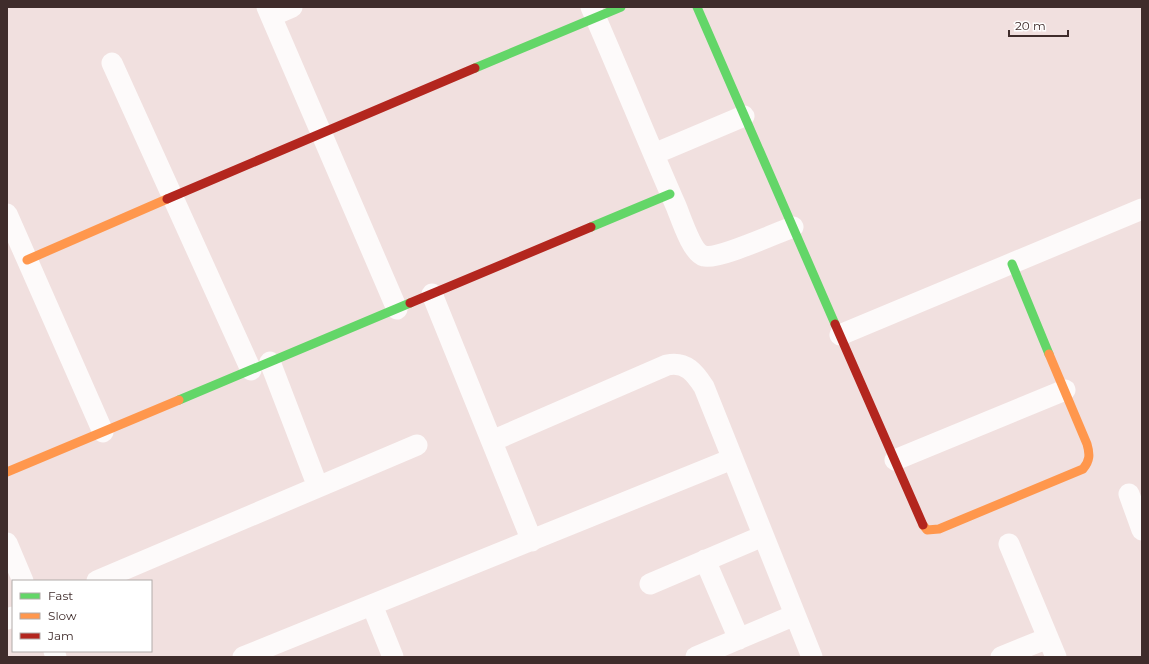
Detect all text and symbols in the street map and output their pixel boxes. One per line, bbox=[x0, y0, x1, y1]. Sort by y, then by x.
scale bar bbox=[1009, 12, 1068, 38]
text: 20 m bbox=[1015, 18, 1046, 33]
legend bbox=[12, 580, 152, 652]
text: Fast bbox=[48, 588, 73, 603]
text: Slow bbox=[48, 608, 77, 623]
text: Jam bbox=[47, 628, 74, 643]

